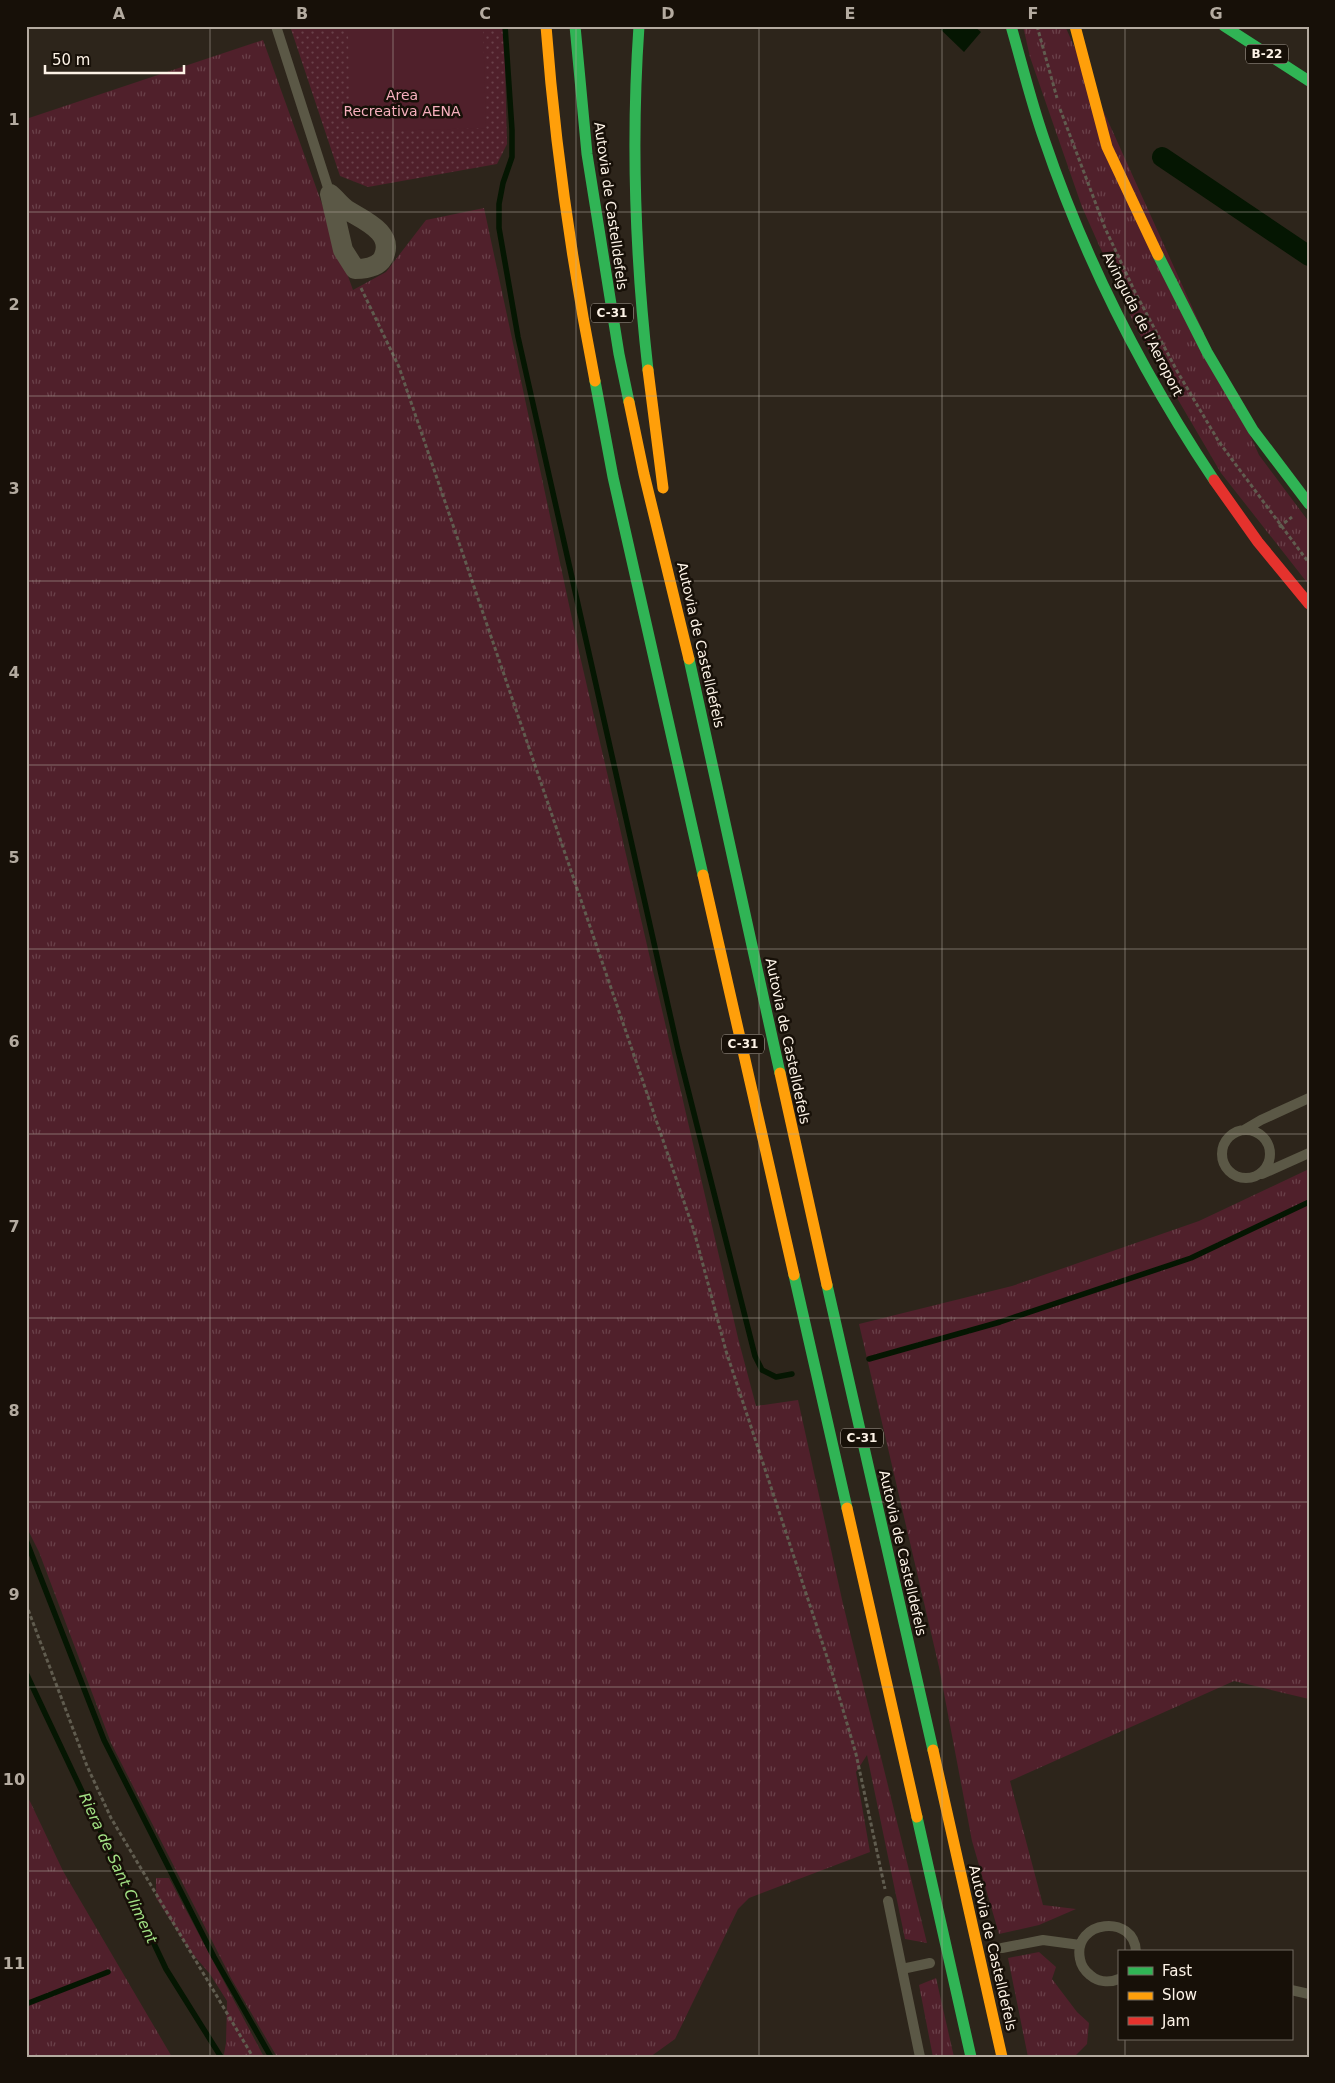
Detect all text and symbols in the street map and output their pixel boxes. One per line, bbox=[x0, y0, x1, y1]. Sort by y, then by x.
text: A bbox=[113, 4, 126, 23]
text: B bbox=[296, 4, 308, 23]
text: C bbox=[479, 4, 491, 23]
text: D bbox=[661, 4, 675, 23]
text: E bbox=[845, 4, 855, 23]
text: F bbox=[1028, 4, 1038, 23]
text: G bbox=[1209, 4, 1223, 23]
scale bar bbox=[45, 42, 184, 74]
road number: B-22 bbox=[1246, 44, 1288, 64]
text: 50 m bbox=[52, 51, 90, 69]
park label: Area Recreativa AENA bbox=[343, 87, 461, 119]
text: 1 bbox=[8, 110, 20, 129]
street label: Autovia de Castelldefels bbox=[591, 121, 631, 291]
street label: Avinguda de l'Aeroport bbox=[1100, 249, 1187, 399]
text: 2 bbox=[8, 295, 20, 314]
road number: C-31 bbox=[591, 304, 633, 322]
text: 3 bbox=[8, 479, 20, 498]
street label: Autovia de Castelldefels bbox=[674, 561, 728, 729]
text: 4 bbox=[8, 663, 20, 682]
text: 5 bbox=[8, 848, 20, 867]
street label: Autovia de Castelldefels bbox=[763, 956, 813, 1126]
text: 6 bbox=[8, 1032, 20, 1051]
road number: C-31 bbox=[722, 1034, 764, 1054]
text: 7 bbox=[8, 1217, 20, 1236]
text: 8 bbox=[8, 1401, 20, 1420]
road number: C-31 bbox=[841, 1429, 883, 1448]
street label: Autovia de Castelldefels bbox=[876, 1469, 930, 1637]
text: 9 bbox=[8, 1585, 20, 1604]
text: 10 bbox=[3, 1770, 25, 1789]
water label: Riera de Sant Climent bbox=[75, 1790, 161, 1947]
street label: Autovia de Castelldefels bbox=[966, 1864, 1020, 2032]
legend bbox=[1118, 1950, 1292, 2040]
text: 11 bbox=[3, 1954, 25, 1973]
text: Fast bbox=[1162, 1962, 1192, 1980]
text: Slow bbox=[1162, 1986, 1197, 2004]
text: Jam bbox=[1161, 2012, 1190, 2030]

